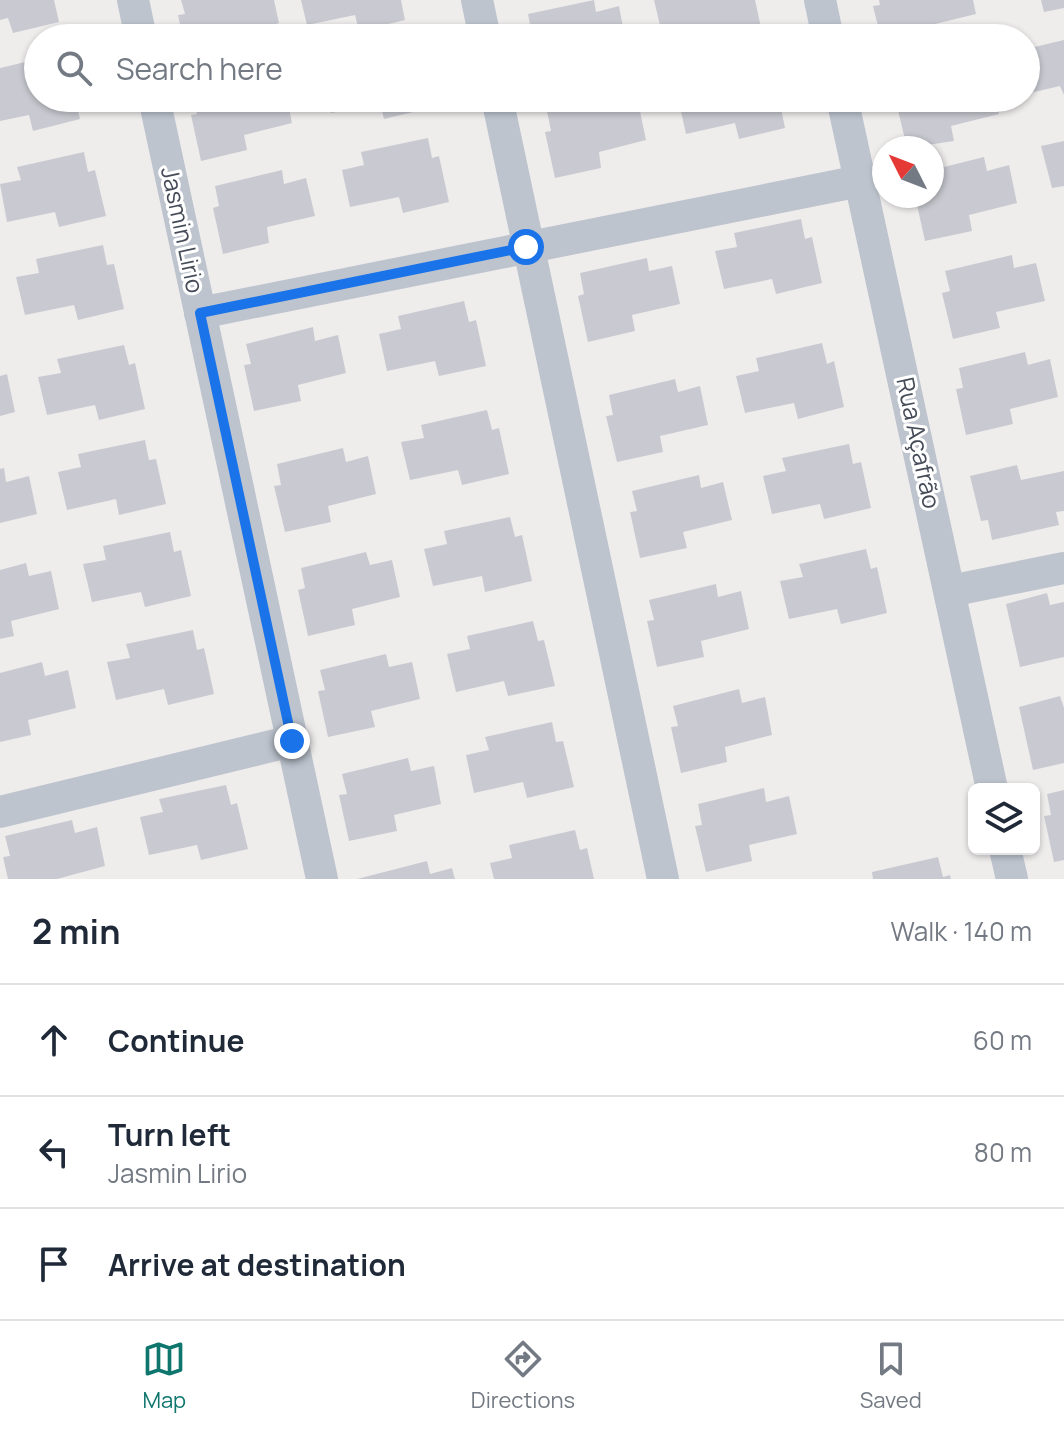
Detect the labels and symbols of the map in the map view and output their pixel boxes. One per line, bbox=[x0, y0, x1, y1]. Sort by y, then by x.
north arrow bbox=[872, 136, 944, 208]
street label: Jasmin Lirio bbox=[154, 163, 213, 296]
route start bbox=[508, 229, 544, 265]
street label: Rua Açafrão bbox=[889, 374, 949, 511]
route end bbox=[274, 723, 310, 759]

